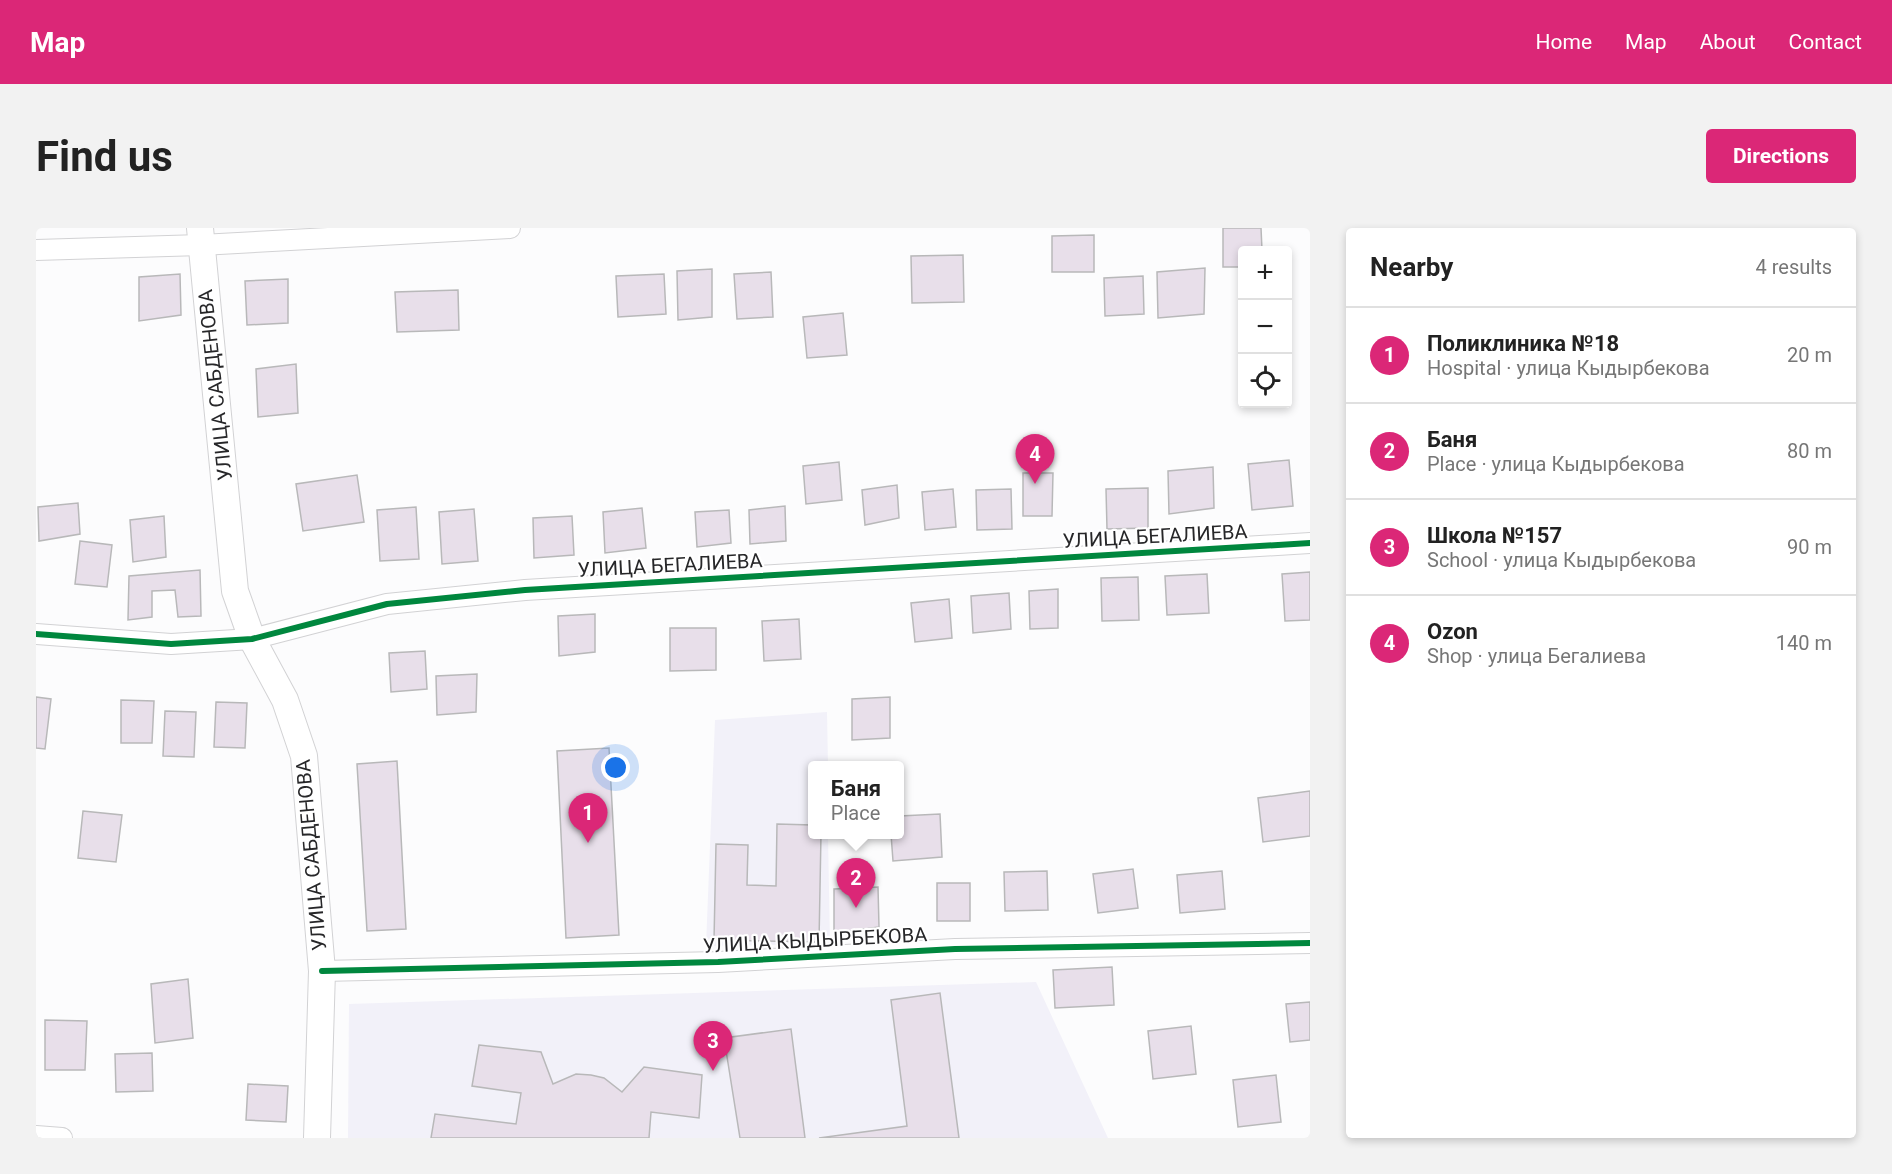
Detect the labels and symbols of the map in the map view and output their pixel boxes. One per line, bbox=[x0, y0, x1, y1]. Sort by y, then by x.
street label: УЛИЦА САБДЕНОВА bbox=[193, 288, 237, 482]
pin: 4 bbox=[1016, 434, 1054, 484]
street label: УЛИЦА БЕГАЛИЕВА bbox=[1062, 519, 1248, 553]
street label: УЛИЦА БЕГАЛИЕВА bbox=[577, 548, 763, 582]
your location bbox=[601, 753, 630, 782]
street label: УЛИЦА САБДЕНОВА bbox=[291, 758, 331, 952]
pin: 1 bbox=[568, 794, 608, 843]
pin: 2 bbox=[836, 858, 876, 908]
street label: УЛИЦА КЫДЫРБЕКОВА bbox=[702, 922, 928, 958]
pin: 3 bbox=[694, 1022, 732, 1071]

